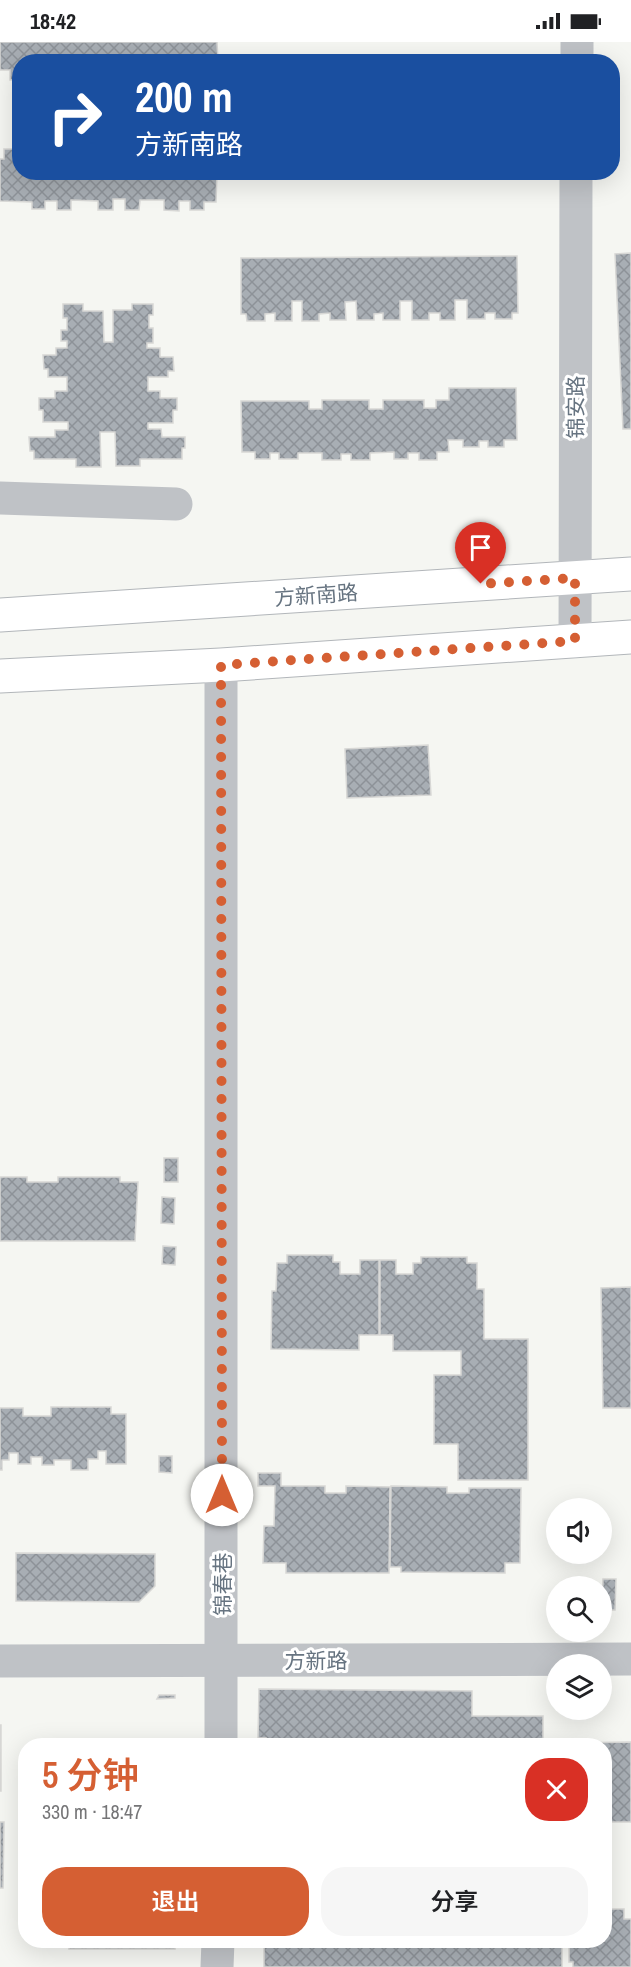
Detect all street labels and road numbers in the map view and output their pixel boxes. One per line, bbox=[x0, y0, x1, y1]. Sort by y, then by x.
street label: 锦安路 bbox=[561, 376, 590, 439]
street label: 方新南路 bbox=[273, 578, 359, 612]
street label: 锦春巷 bbox=[208, 1553, 237, 1616]
street label: 方新路 bbox=[285, 1646, 348, 1675]

